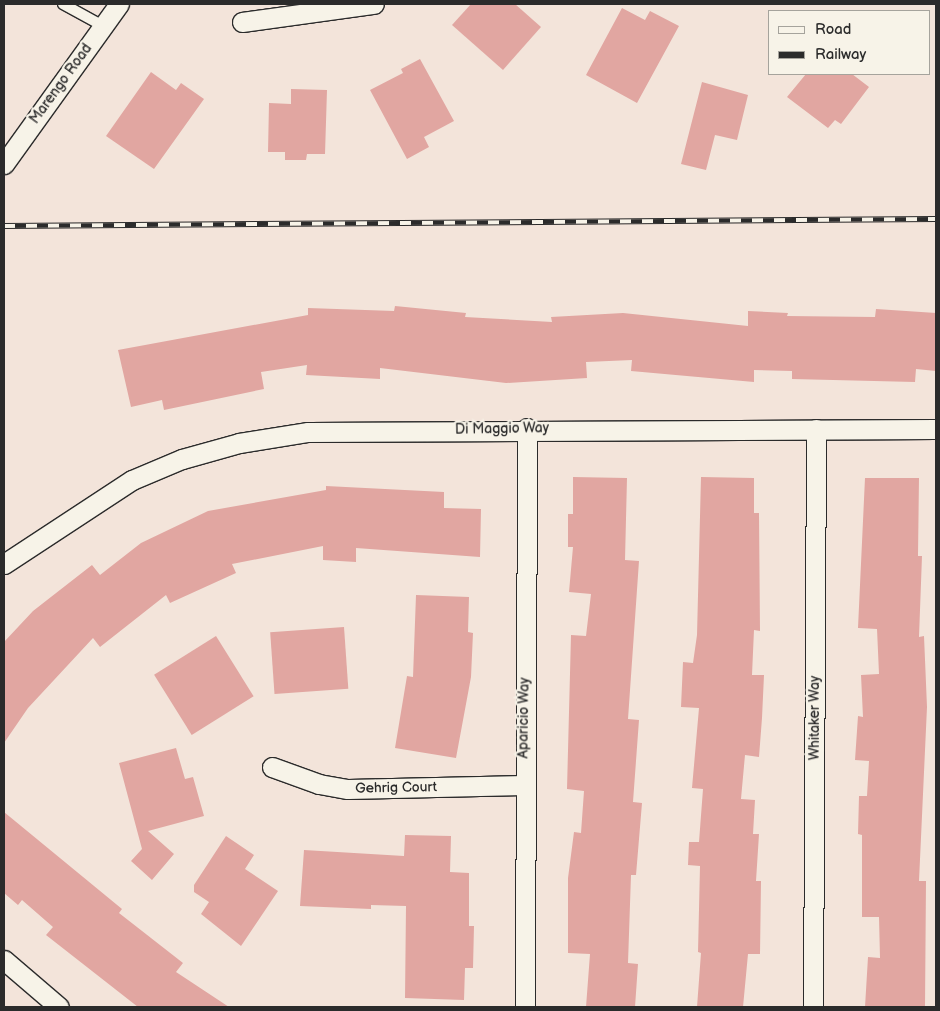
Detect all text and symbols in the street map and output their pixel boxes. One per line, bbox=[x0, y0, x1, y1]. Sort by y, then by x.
legend bbox=[768, 10, 930, 75]
text: Road bbox=[815, 20, 851, 39]
street label: Marengo Road bbox=[26, 41, 96, 127]
text: Railway bbox=[815, 45, 866, 64]
street label: Di Maggio Way bbox=[455, 420, 549, 438]
street label: Whitaker Way bbox=[807, 675, 823, 761]
street label: Aparicio Way bbox=[515, 677, 533, 759]
street label: Gehrig Court bbox=[355, 779, 437, 797]

